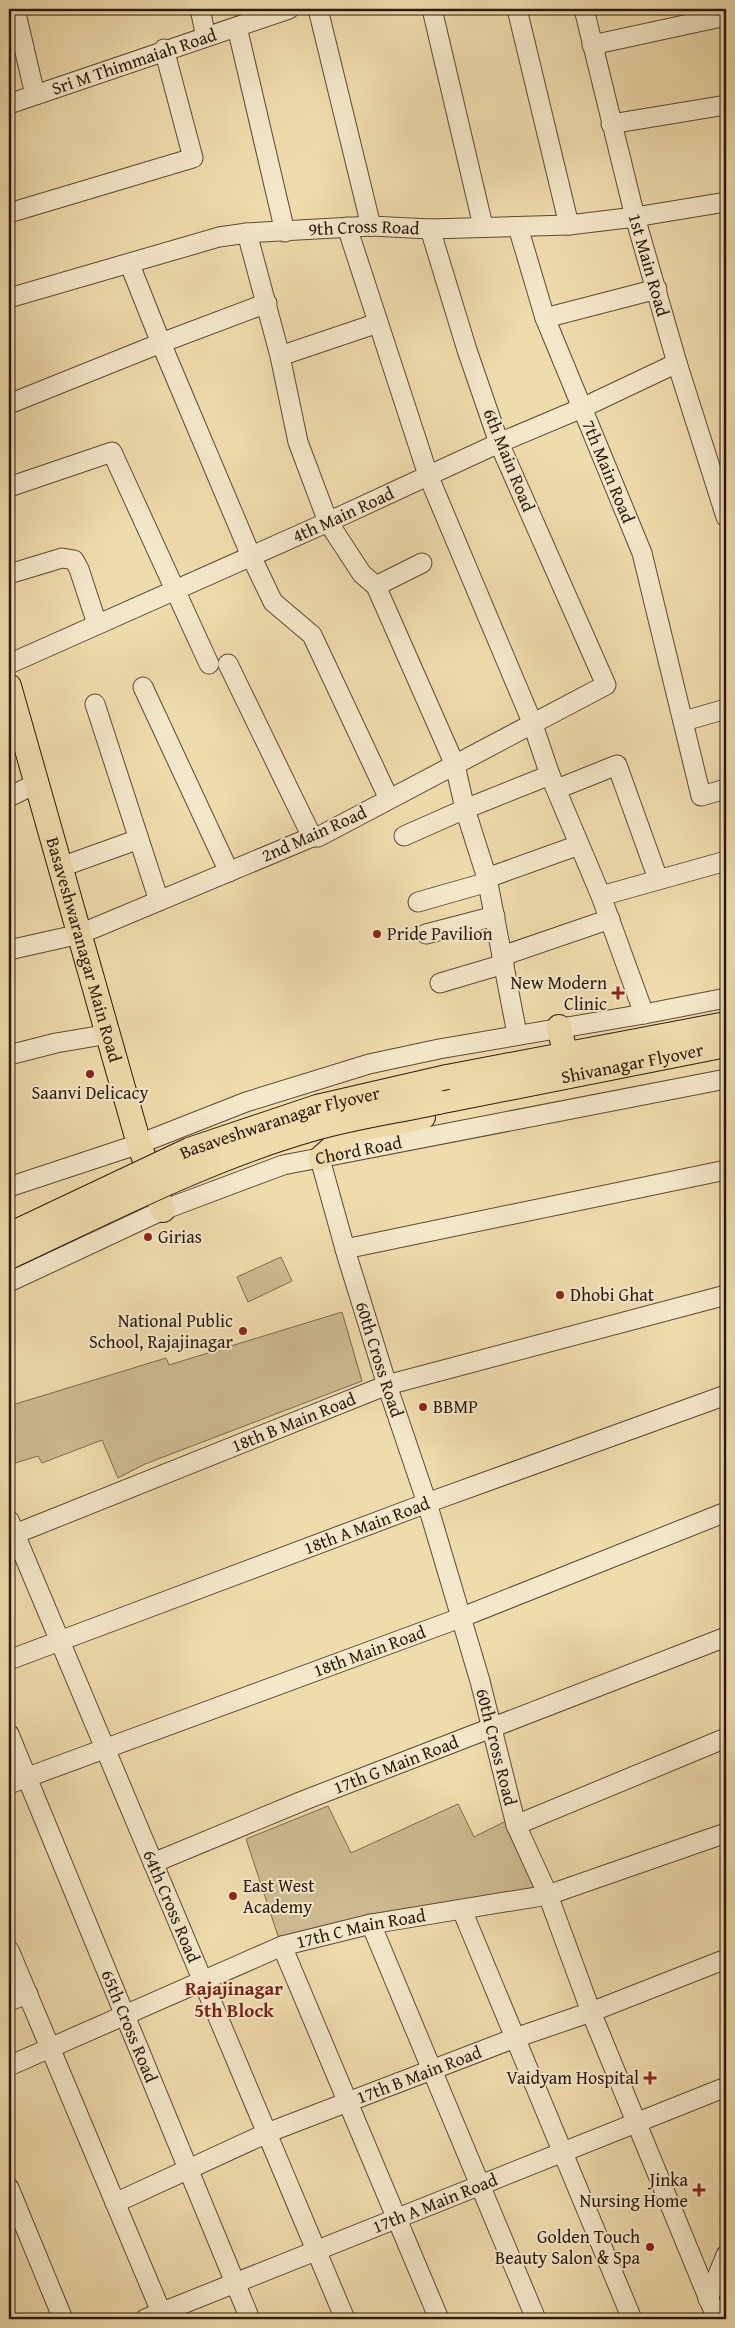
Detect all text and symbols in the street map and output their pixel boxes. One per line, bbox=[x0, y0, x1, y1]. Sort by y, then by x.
street label: Sri M Thimmaiah Road bbox=[48, 20, 220, 102]
street label: 1st Main Road bbox=[622, 210, 677, 320]
street label: 9th Cross Road bbox=[308, 212, 420, 243]
street label: 6th Main Road bbox=[477, 404, 543, 516]
street label: 7th Main Road bbox=[576, 416, 642, 527]
street label: 4th Main Road bbox=[288, 479, 399, 549]
street label: 2nd Main Road bbox=[257, 798, 371, 869]
street label: Basaveshwaranagar Main Road bbox=[40, 834, 129, 1065]
place label: Pride Pavilion bbox=[387, 920, 493, 947]
marker: Pride Pavilion bbox=[371, 928, 383, 940]
place label: New Modern Clinic bbox=[511, 969, 607, 1017]
marker: New Modern Clinic bbox=[611, 986, 625, 1000]
street label: Shivanagar Flyover bbox=[559, 1036, 706, 1090]
marker: Saanvi Delicacy bbox=[84, 1068, 96, 1080]
place label: Saanvi Delicacy bbox=[32, 1079, 148, 1106]
street label: Basaveshwaranagar Flyover bbox=[175, 1079, 383, 1166]
street label: Chord Road bbox=[313, 1128, 404, 1171]
place label: Girias bbox=[158, 1223, 202, 1250]
marker: Girias bbox=[142, 1231, 154, 1243]
place label: Dhobi Ghat bbox=[570, 1281, 655, 1308]
marker: Dhobi Ghat bbox=[554, 1289, 566, 1301]
street label: 60th Cross Road bbox=[349, 1298, 411, 1421]
place label: National Public School, Rajajinagar bbox=[89, 1307, 234, 1355]
marker: National Public School, Rajajinagar bbox=[237, 1325, 249, 1337]
street label: 18th B Main Road bbox=[227, 1385, 360, 1459]
place label: BBMP bbox=[433, 1393, 478, 1420]
marker: BBMP bbox=[417, 1401, 429, 1413]
street label: 18th A Main Road bbox=[300, 1489, 434, 1561]
street label: 18th Main Road bbox=[309, 1618, 430, 1684]
street label: 60th Cross Road bbox=[469, 1685, 525, 1809]
street label: 17th G Main Road bbox=[329, 1728, 463, 1801]
street label: 64th Cross Road bbox=[136, 1846, 208, 1967]
place label: East West Academy bbox=[243, 1872, 315, 1920]
marker: East West Academy bbox=[227, 1890, 239, 1902]
street label: 17th C Main Road bbox=[293, 1901, 428, 1955]
street label: 65th Cross Road bbox=[95, 1965, 165, 2087]
district label: Rajajinagar 5th Block bbox=[185, 1974, 283, 2024]
street label: 17th B Main Road bbox=[352, 2038, 486, 2111]
place label: Vaidyam Hospital bbox=[506, 2064, 639, 2091]
marker: Vaidyam Hospital bbox=[643, 2071, 657, 2085]
street label: 17th A Main Road bbox=[368, 2166, 502, 2240]
place label: Jinka Nursing Home bbox=[580, 2166, 688, 2214]
marker: Jinka Nursing Home bbox=[692, 2183, 706, 2197]
place label: Golden Touch Beauty Salon & Spa bbox=[495, 2223, 640, 2271]
marker: Golden Touch Beauty Salon & Spa bbox=[644, 2241, 656, 2253]

